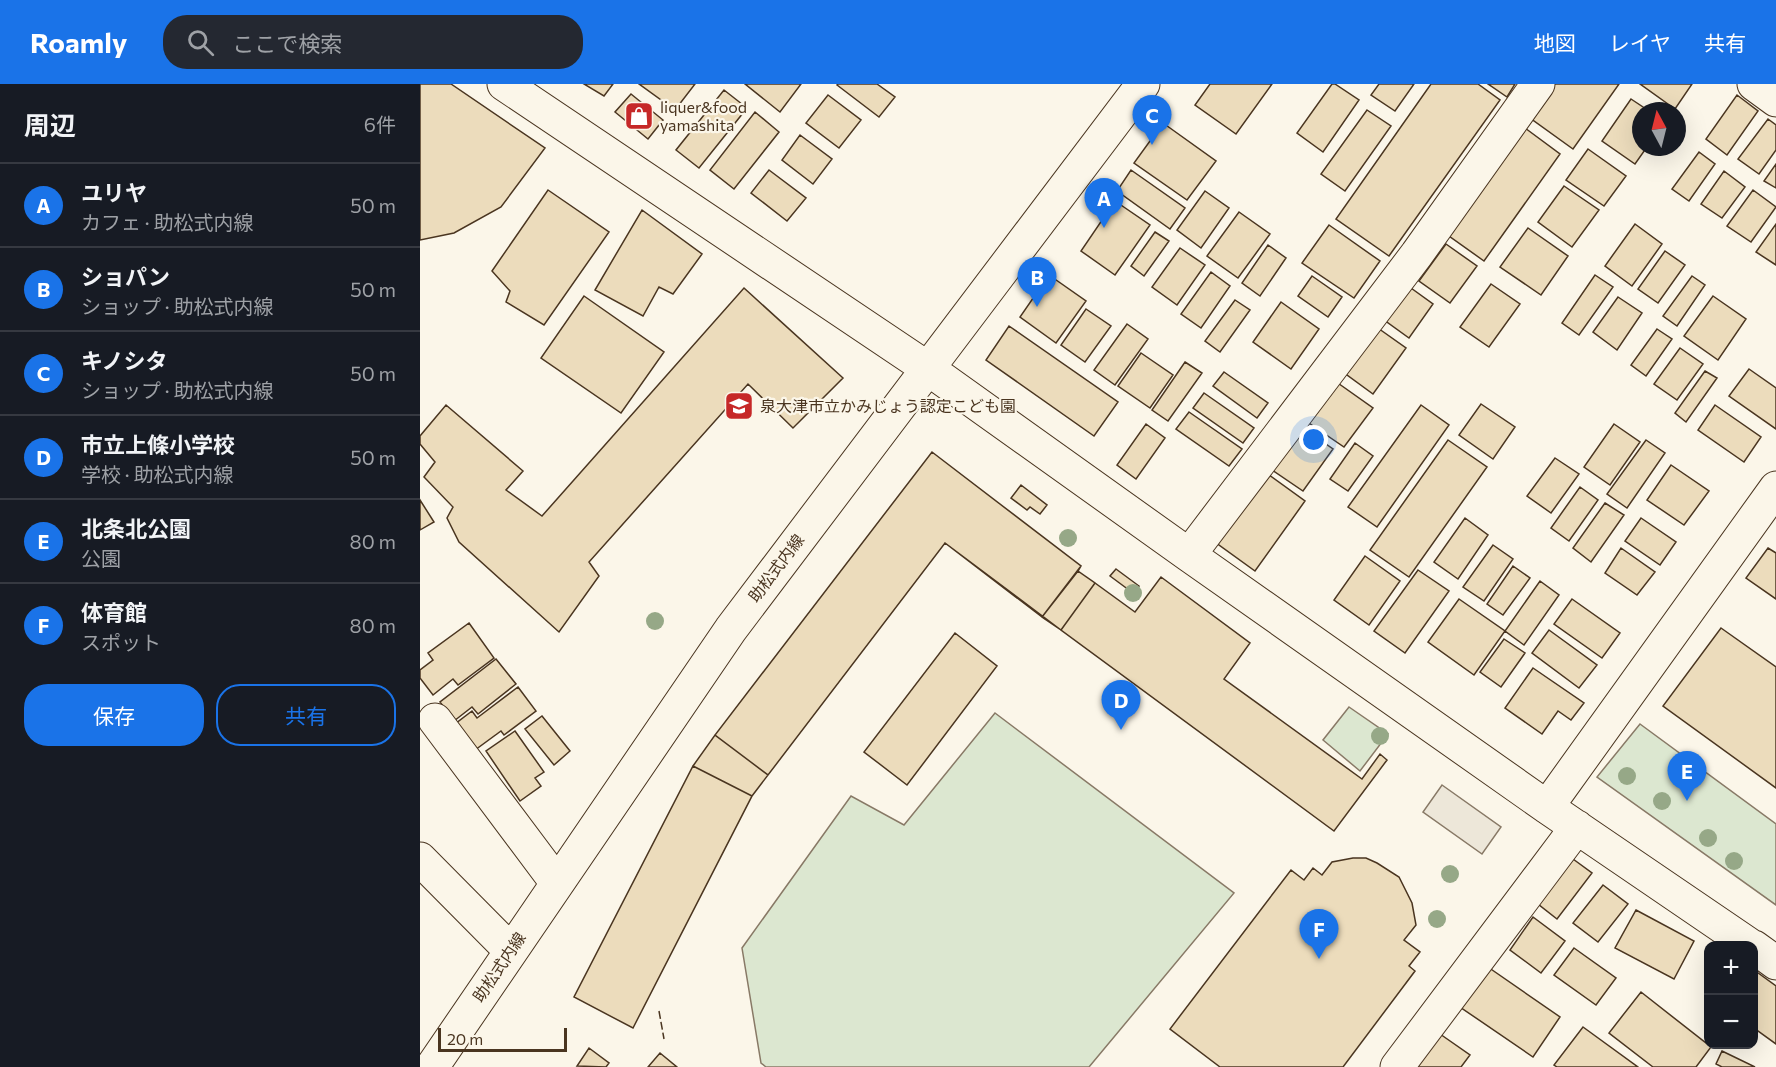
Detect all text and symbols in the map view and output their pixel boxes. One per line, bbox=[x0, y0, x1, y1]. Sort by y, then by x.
search box bbox=[163, 15, 583, 69]
text: Roamly bbox=[30, 25, 127, 59]
icon: search bbox=[184, 26, 217, 59]
text: ここで検索 bbox=[232, 30, 342, 57]
text: 地図 bbox=[1534, 30, 1576, 55]
text: レイヤ bbox=[1609, 30, 1671, 55]
text: 共有 bbox=[1704, 30, 1746, 55]
pin: C bbox=[1132, 95, 1172, 145]
place label: liquer&food yamashita bbox=[660, 97, 747, 134]
shop icon: liquer&food yamashita bbox=[623, 100, 655, 132]
north arrow bbox=[1632, 102, 1686, 156]
text: 周辺 bbox=[24, 109, 76, 140]
text: 6件 bbox=[364, 112, 396, 136]
pin: A bbox=[1084, 178, 1124, 228]
text: ユリヤ bbox=[81, 179, 147, 206]
text: A bbox=[36, 193, 51, 217]
text: 50 m bbox=[350, 193, 396, 217]
text: カフェ · 助松式内線 bbox=[81, 210, 253, 234]
pin: B bbox=[1018, 258, 1056, 307]
text: ショパン bbox=[81, 263, 170, 290]
text: B bbox=[37, 277, 50, 301]
text: 50 m bbox=[350, 277, 396, 301]
text: ショップ · 助松式内線 bbox=[81, 294, 273, 318]
text: キノシタ bbox=[81, 347, 167, 374]
text: C bbox=[37, 361, 50, 385]
text: 50 m bbox=[350, 361, 396, 385]
text: ショップ · 助松式内線 bbox=[81, 378, 273, 402]
school or university icon: 泉大津市立かみじょう認定こども園 bbox=[723, 390, 755, 422]
place label: 泉大津市立かみじょう認定こども園 bbox=[760, 396, 1016, 415]
your location bbox=[1299, 425, 1328, 454]
text: 市立上條小学校 bbox=[81, 431, 235, 458]
text: D bbox=[36, 445, 51, 469]
text: 50 m bbox=[350, 445, 396, 469]
text: 学校 · 助松式内線 bbox=[81, 462, 233, 486]
text: 北条北公園 bbox=[81, 515, 191, 542]
text: E bbox=[38, 529, 49, 553]
text: 80 m bbox=[350, 529, 396, 553]
street label: 助松式内線 bbox=[744, 530, 807, 605]
text: 公園 bbox=[81, 546, 121, 570]
text: 体育館 bbox=[81, 599, 147, 626]
text: F bbox=[38, 613, 49, 637]
text: 80 m bbox=[350, 613, 396, 637]
text: スポット bbox=[81, 630, 161, 654]
pin: D bbox=[1102, 680, 1140, 730]
button: 保存 bbox=[24, 684, 204, 746]
button: 共有 bbox=[216, 684, 396, 746]
pin: E bbox=[1668, 752, 1706, 801]
pin: F bbox=[1300, 910, 1338, 959]
street label: 助松式内線 bbox=[468, 928, 529, 1005]
map controls bbox=[1704, 941, 1758, 1049]
button: + bbox=[1704, 941, 1758, 995]
button: − bbox=[1704, 995, 1758, 1049]
scale bar bbox=[438, 1025, 567, 1052]
text: 20 m bbox=[447, 1029, 483, 1048]

